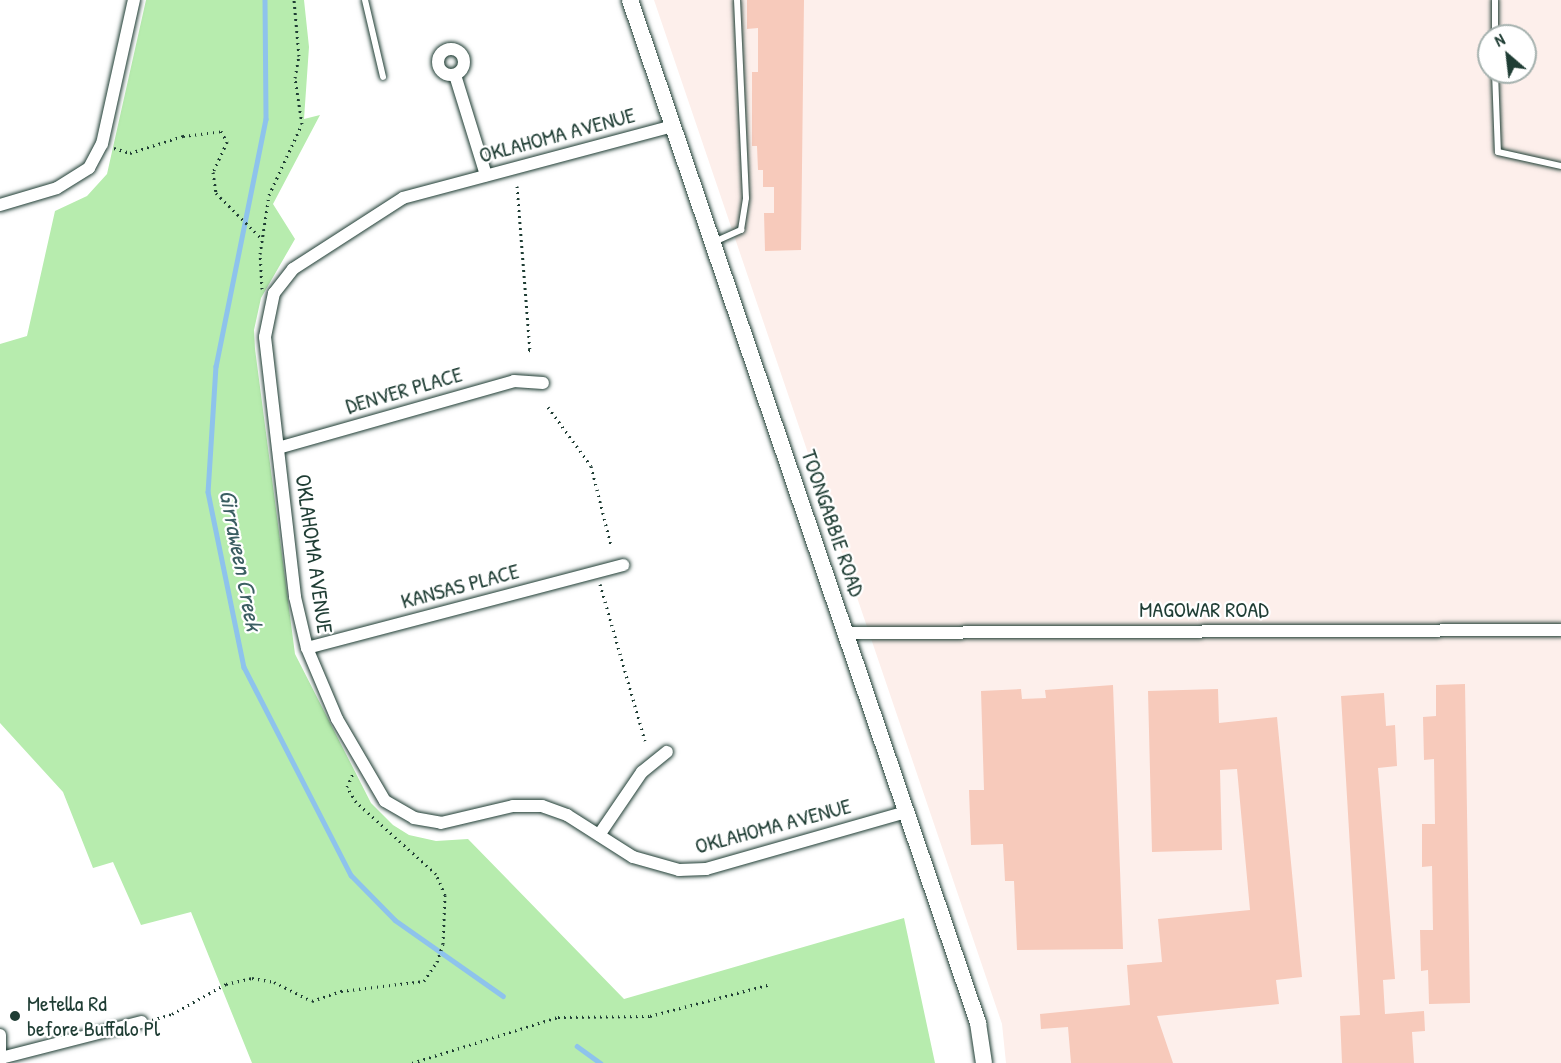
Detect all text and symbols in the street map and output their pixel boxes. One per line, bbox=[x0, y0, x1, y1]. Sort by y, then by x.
north arrow bbox=[1477, 24, 1537, 84]
text: N bbox=[1491, 28, 1508, 52]
street label: OKLAHOMA AVENUE bbox=[476, 101, 638, 169]
street label: DENVER PLACE bbox=[343, 361, 465, 419]
street label: TOONGABBIE ROAD bbox=[796, 446, 870, 600]
street label: OKLAHOMA AVENUE bbox=[290, 473, 338, 635]
water label: Girraween Creek bbox=[213, 487, 269, 633]
street label: KANSAS PLACE bbox=[398, 558, 522, 614]
street label: MAGOWAR ROAD bbox=[1139, 597, 1269, 623]
street label: OKLAHOMA AVENUE bbox=[692, 792, 854, 860]
place label: Metella Rd before Buffalo Pl bbox=[27, 990, 160, 1042]
marker: Metella Rd before Buffalo Pl bbox=[8, 1009, 22, 1023]

